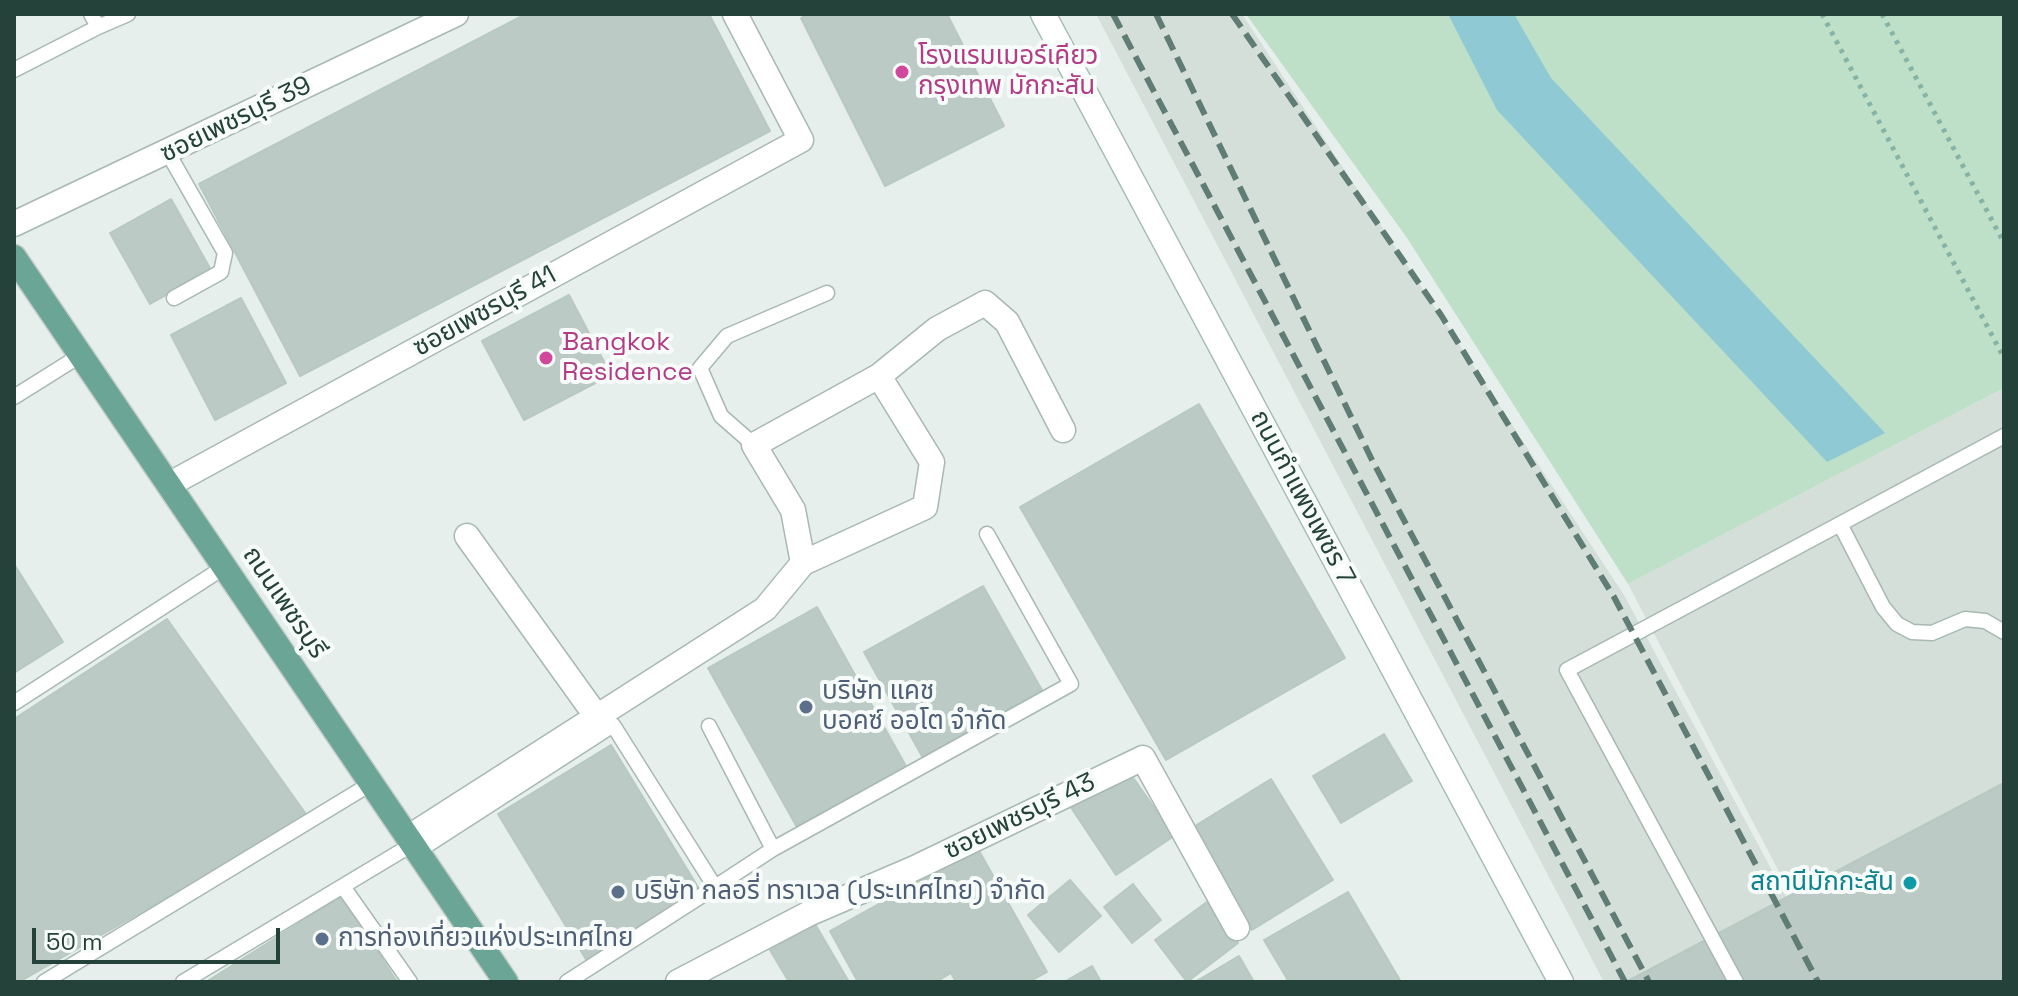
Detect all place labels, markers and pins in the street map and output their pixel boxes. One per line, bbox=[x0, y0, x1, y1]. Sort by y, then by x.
place label: โรงแรมเมอร์เคียว กรุงเทพ มักกะสัน bbox=[918, 41, 1098, 102]
marker: โรงแรมเมอร์เคียว กรุงเทพ มักกะสัน bbox=[893, 63, 911, 81]
place label: Bangkok Residence bbox=[562, 327, 693, 388]
marker: Bangkok Residence bbox=[537, 349, 555, 367]
place label: บริษัท แคช บอคซ์ ออโต จำกัด bbox=[822, 676, 1007, 738]
marker: บริษัท แคช บอคซ์ ออโต จำกัด bbox=[797, 698, 815, 716]
place label: สถานีมักกะสัน bbox=[1750, 867, 1894, 899]
marker: สถานีมักกะสัน bbox=[1901, 874, 1919, 892]
place label: บริษัท กลอรี่ ทราเวล (ประเทศไทย) จำกัด bbox=[634, 876, 1046, 908]
marker: บริษัท กลอรี่ ทราเวล (ประเทศไทย) จำกัด bbox=[609, 883, 627, 901]
place label: การท่องเที่ยวแห่งประเทศไทย bbox=[338, 923, 634, 955]
marker: การท่องเที่ยวแห่งประเทศไทย bbox=[313, 930, 331, 948]

